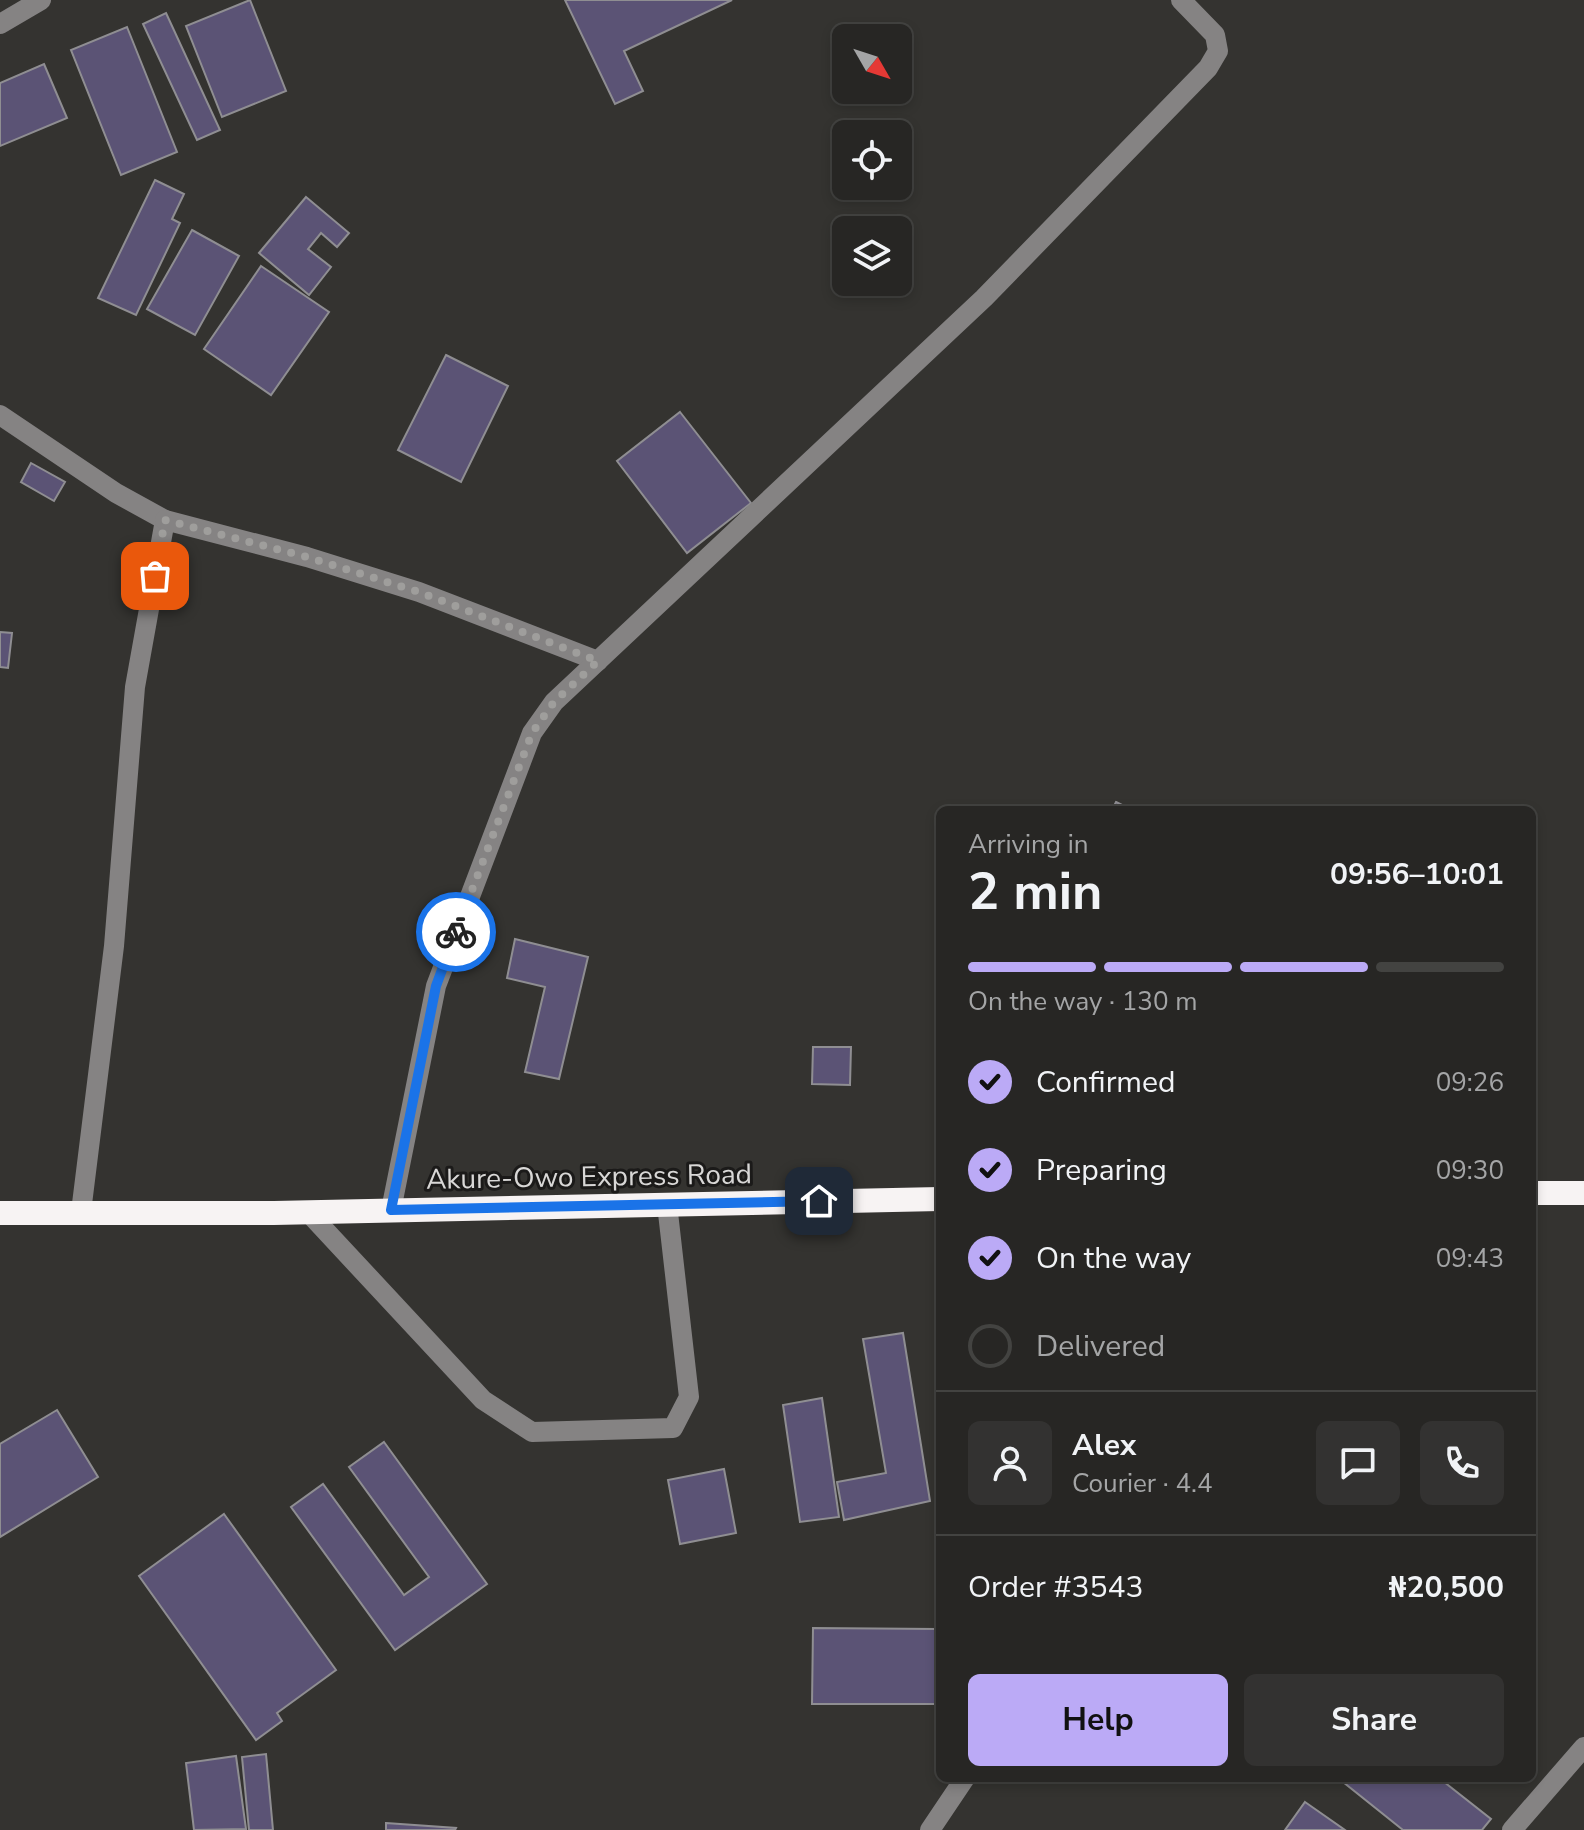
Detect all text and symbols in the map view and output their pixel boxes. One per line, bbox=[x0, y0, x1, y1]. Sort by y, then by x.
north arrow bbox=[832, 24, 912, 104]
map controls bbox=[832, 24, 912, 296]
button: locate bbox=[832, 120, 912, 200]
button: layers bbox=[832, 216, 912, 296]
pin bbox=[121, 542, 189, 610]
icon: bag bbox=[133, 554, 177, 598]
text: Arriving in bbox=[968, 827, 1089, 862]
text: 09:56–10:01 bbox=[1330, 854, 1504, 895]
text: 2 min bbox=[968, 856, 1103, 927]
courier bbox=[416, 892, 496, 972]
icon: bike bbox=[434, 910, 478, 954]
text: On the way · 130 m bbox=[968, 984, 1197, 1019]
icon: check bbox=[968, 1060, 1012, 1104]
text: Confirmed bbox=[1036, 1062, 1176, 1103]
text: 09:26 bbox=[1436, 1065, 1504, 1100]
icon: check bbox=[968, 1148, 1012, 1192]
text: Preparing bbox=[1036, 1150, 1167, 1191]
text: 09:30 bbox=[1436, 1153, 1504, 1188]
street label: Akure-Owo Express Road bbox=[426, 1155, 752, 1199]
pin bbox=[785, 1167, 853, 1235]
icon: home bbox=[797, 1179, 841, 1223]
icon: check bbox=[968, 1236, 1012, 1280]
text: On the way bbox=[1036, 1238, 1191, 1279]
text: 09:43 bbox=[1436, 1241, 1504, 1276]
text: Delivered bbox=[1036, 1326, 1165, 1367]
button: person bbox=[968, 1421, 1052, 1505]
button: chat bbox=[1316, 1421, 1400, 1505]
button: phone bbox=[1420, 1421, 1504, 1505]
text: Alex bbox=[1072, 1425, 1136, 1466]
text: Courier · 4.4 bbox=[1072, 1466, 1213, 1501]
text: Order #3543 bbox=[968, 1567, 1143, 1608]
text: ₦20,500 bbox=[1389, 1567, 1504, 1608]
button: Help bbox=[968, 1674, 1228, 1766]
button: Share bbox=[1244, 1674, 1504, 1766]

